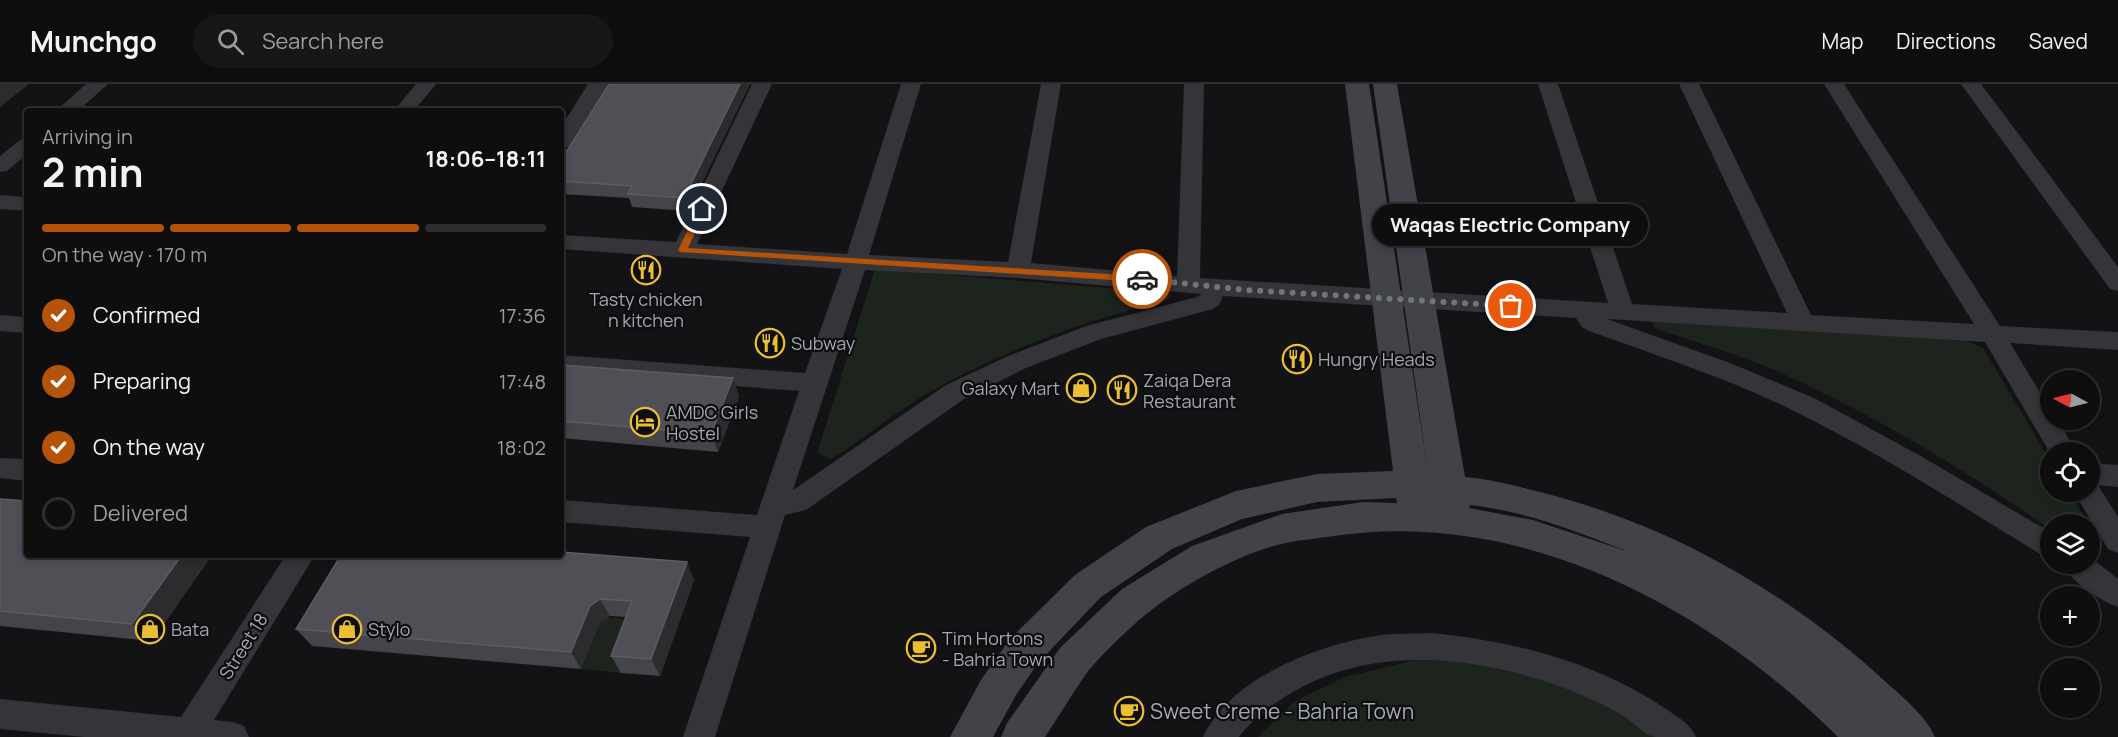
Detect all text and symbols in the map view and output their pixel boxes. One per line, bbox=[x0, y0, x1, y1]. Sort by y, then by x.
search box bbox=[193, 14, 613, 68]
text: Munchgo bbox=[30, 22, 157, 60]
icon: search bbox=[214, 25, 247, 58]
text: Search here bbox=[262, 26, 384, 56]
text: Map bbox=[1822, 27, 1863, 55]
text: Directions bbox=[1896, 27, 1996, 55]
text: Saved bbox=[2029, 27, 2088, 55]
text: Arriving in bbox=[42, 123, 133, 150]
text: 18:06–18:11 bbox=[426, 144, 546, 174]
text: 2 min bbox=[42, 145, 143, 199]
pin bbox=[676, 183, 727, 234]
icon: home bbox=[685, 192, 718, 225]
callout: Waqas Electric Company bbox=[1373, 204, 1649, 246]
text: Waqas Electric Company bbox=[1390, 211, 1630, 238]
text: On the way · 170 m bbox=[42, 241, 207, 268]
courier bbox=[1112, 249, 1172, 309]
restaurant icon: Tasty chicken n kitchen bbox=[630, 254, 662, 286]
icon: car bbox=[1126, 263, 1159, 296]
pin bbox=[1485, 280, 1536, 331]
place label: Tasty chicken n kitchen bbox=[589, 287, 703, 332]
icon: bag bbox=[1494, 289, 1527, 322]
icon: check bbox=[42, 299, 75, 332]
text: Confirmed bbox=[93, 300, 201, 330]
text: 17:36 bbox=[499, 302, 546, 329]
restaurant icon: Subway bbox=[754, 327, 786, 359]
place label: Subway bbox=[791, 331, 856, 355]
restaurant icon: Hungry Heads bbox=[1281, 343, 1313, 375]
place label: Hungry Heads bbox=[1318, 347, 1435, 371]
icon: check bbox=[42, 365, 75, 398]
text: Preparing bbox=[93, 366, 191, 396]
text: 17:48 bbox=[499, 368, 546, 395]
place label: Zaiqa Dera Restaurant bbox=[1143, 368, 1236, 413]
north arrow bbox=[2040, 370, 2100, 430]
map controls bbox=[2040, 370, 2100, 718]
shop icon: Galaxy Mart bbox=[1065, 372, 1097, 404]
restaurant icon: Zaiqa Dera Restaurant bbox=[1106, 374, 1138, 406]
place label: Galaxy Mart bbox=[962, 376, 1060, 400]
place label: AMDC Girls Hostel bbox=[666, 400, 758, 445]
hotel icon: AMDC Girls Hostel bbox=[629, 406, 661, 438]
icon: check bbox=[42, 431, 75, 464]
text: On the way bbox=[93, 432, 205, 462]
text: 18:02 bbox=[497, 434, 546, 461]
button: locate bbox=[2040, 442, 2100, 502]
text: Delivered bbox=[93, 498, 188, 528]
button: layers bbox=[2040, 514, 2100, 574]
button: + bbox=[2040, 586, 2100, 646]
street label: Street 18 bbox=[213, 608, 273, 684]
shop icon: Bata bbox=[134, 613, 166, 645]
shop icon: Stylo bbox=[331, 613, 363, 645]
place label: Bata bbox=[171, 617, 209, 641]
place label: Stylo bbox=[368, 617, 410, 641]
place label: Tim Hortons - Bahria Town bbox=[942, 626, 1053, 671]
cafe icon: Tim Hortons - Bahria Town bbox=[905, 632, 937, 664]
button: − bbox=[2040, 658, 2100, 718]
cafe icon: Sweet Creme - Bahria Town bbox=[1113, 695, 1145, 727]
place label: Sweet Creme - Bahria Town bbox=[1150, 697, 1414, 725]

